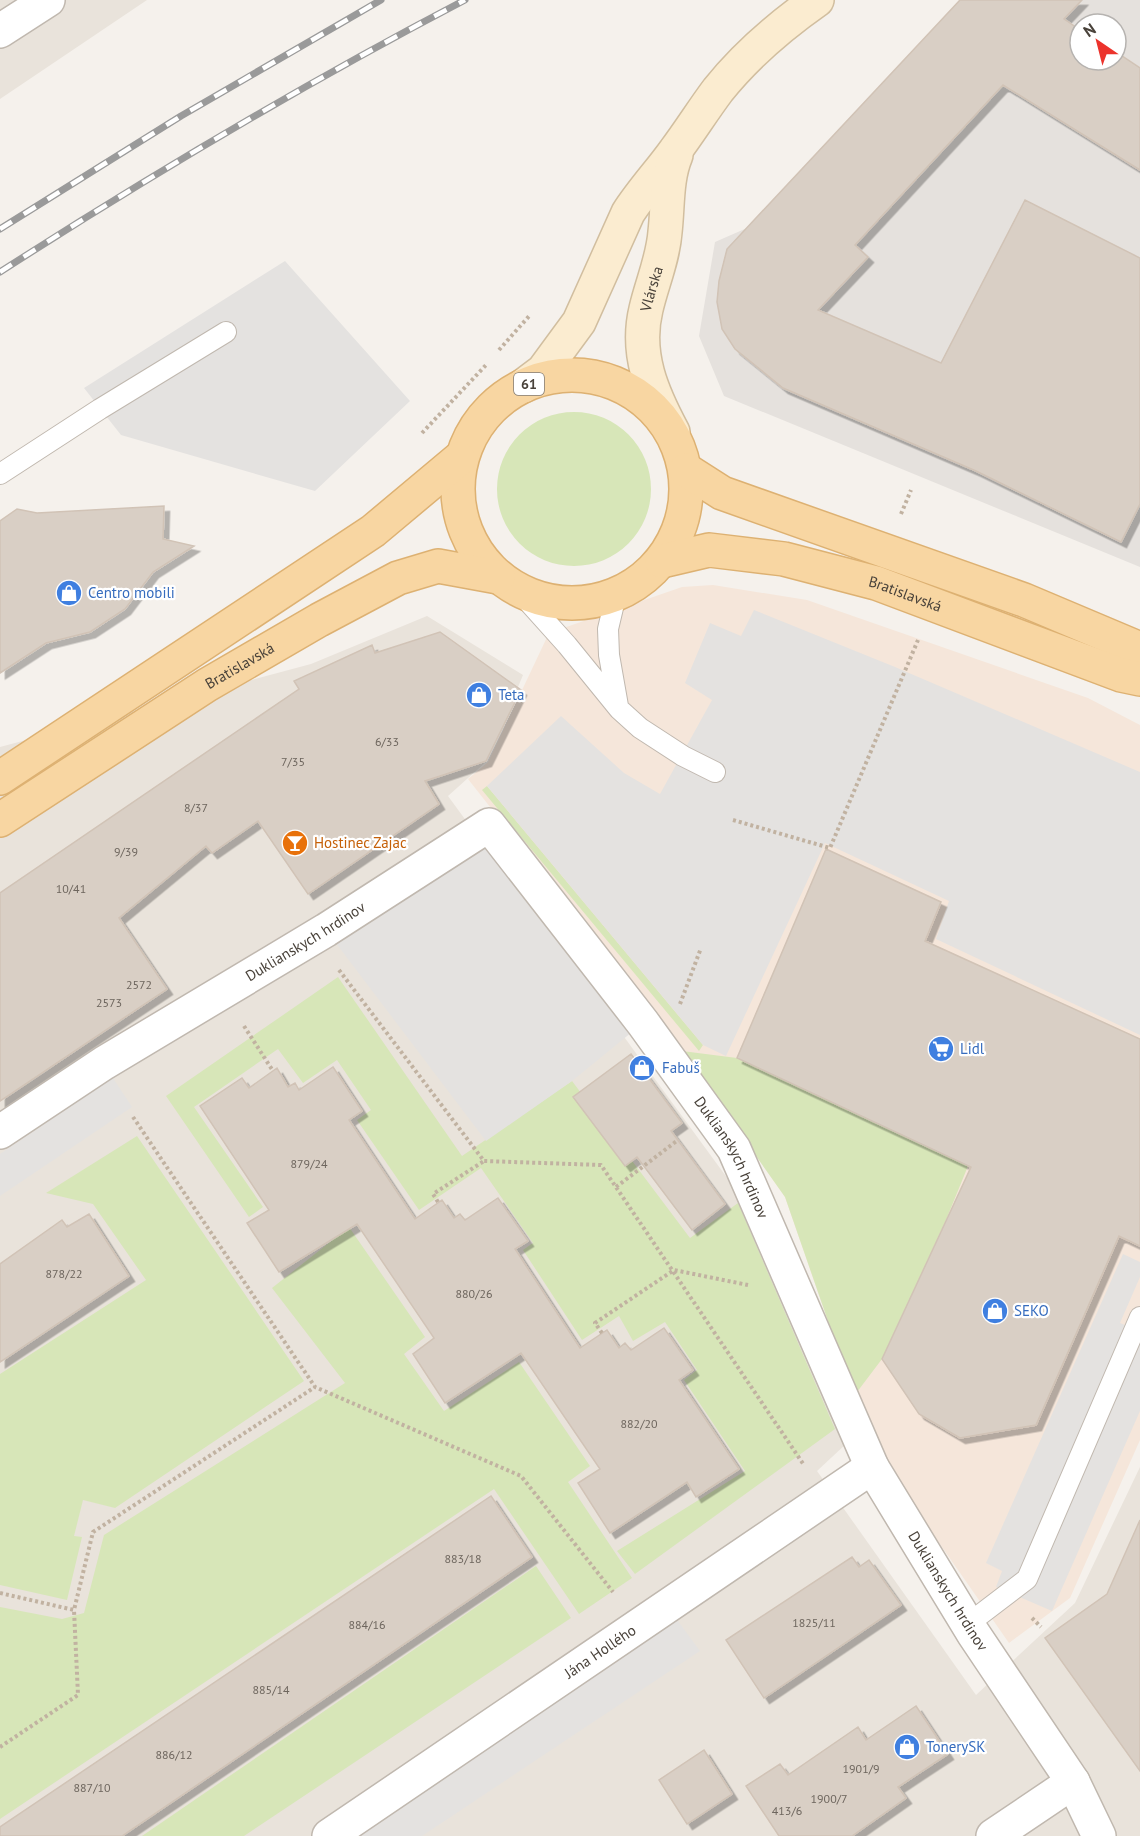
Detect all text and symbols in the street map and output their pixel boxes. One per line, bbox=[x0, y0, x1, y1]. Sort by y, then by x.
north arrow bbox=[1068, 12, 1128, 72]
text: N bbox=[1079, 19, 1099, 41]
street label: Vlárska bbox=[635, 264, 667, 314]
road number: 61 bbox=[514, 373, 544, 395]
street label: Bratislavská bbox=[867, 571, 945, 616]
shop icon: Centro mobili bbox=[54, 578, 84, 608]
place label: Centro mobili bbox=[88, 583, 175, 602]
street label: Bratislavská bbox=[202, 638, 277, 693]
shop icon: Teta bbox=[464, 680, 494, 710]
place label: Teta bbox=[498, 685, 525, 704]
house number: 6/33 bbox=[375, 734, 399, 749]
house number: 7/35 bbox=[281, 754, 305, 769]
house number: 8/37 bbox=[184, 800, 208, 815]
bar icon: Hostinec Zajac bbox=[280, 828, 310, 858]
place label: Hostinec Zajac bbox=[314, 833, 407, 852]
house number: 9/39 bbox=[114, 844, 138, 859]
house number: 10/41 bbox=[56, 881, 86, 896]
street label: Duklianskych hrdinov bbox=[242, 897, 369, 985]
house number: 2572 bbox=[126, 977, 152, 992]
house number: 2573 bbox=[96, 995, 122, 1010]
supermarket icon: Lidl bbox=[926, 1034, 956, 1064]
place label: Lidl bbox=[960, 1039, 985, 1058]
shop icon: Fabuš bbox=[627, 1053, 657, 1083]
place label: Fabuš bbox=[662, 1058, 700, 1077]
street label: Duklianskych hrdinov bbox=[690, 1093, 773, 1222]
house number: 879/24 bbox=[291, 1156, 328, 1171]
house number: 878/22 bbox=[46, 1266, 82, 1281]
house number: 880/26 bbox=[456, 1286, 492, 1301]
shop icon: SEKO bbox=[980, 1296, 1010, 1326]
place label: SEKO bbox=[1014, 1301, 1049, 1320]
house number: 882/20 bbox=[621, 1416, 658, 1431]
street label: Duklianskych hrdinov bbox=[904, 1528, 993, 1655]
house number: 883/18 bbox=[445, 1551, 481, 1566]
house number: 1825/11 bbox=[792, 1615, 836, 1630]
house number: 884/16 bbox=[349, 1617, 385, 1632]
street label: Jána Hollého bbox=[560, 1620, 639, 1683]
house number: 885/14 bbox=[253, 1682, 290, 1697]
shop icon: TonerySK bbox=[892, 1732, 922, 1762]
place label: TonerySK bbox=[926, 1737, 985, 1756]
house number: 886/12 bbox=[156, 1747, 192, 1762]
house number: 1901/9 bbox=[843, 1761, 879, 1776]
house number: 887/10 bbox=[74, 1780, 111, 1795]
house number: 1900/7 bbox=[811, 1791, 847, 1806]
house number: 413/6 bbox=[772, 1803, 802, 1818]

